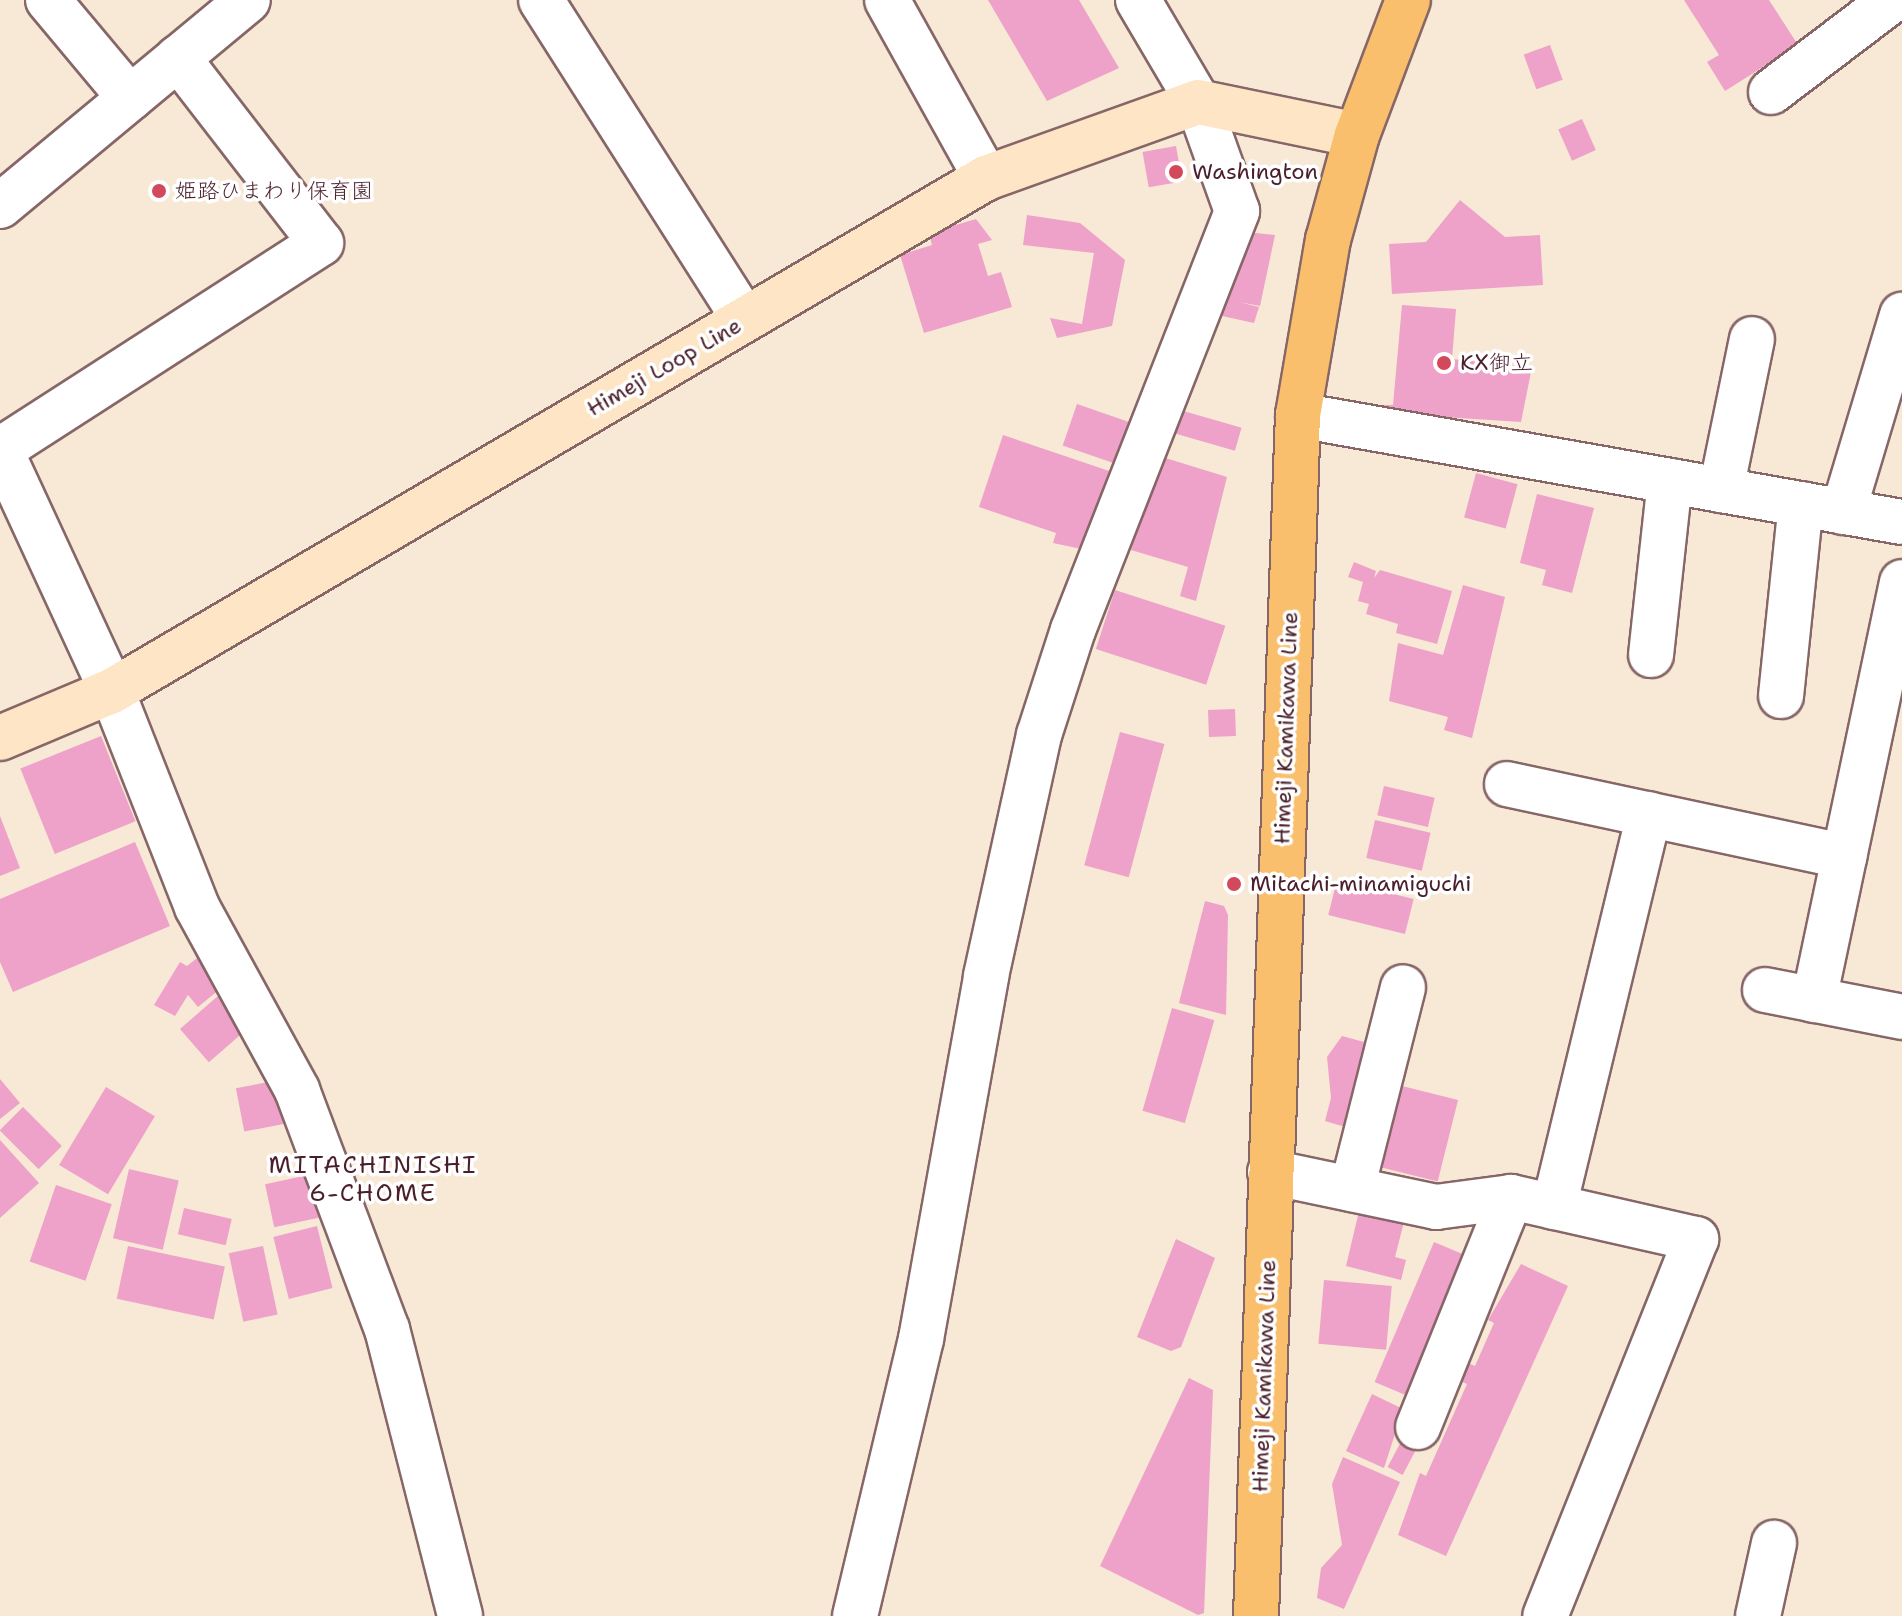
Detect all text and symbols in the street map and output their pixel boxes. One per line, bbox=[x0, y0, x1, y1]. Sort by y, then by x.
place label: Washington bbox=[1192, 159, 1318, 185]
marker: Washington bbox=[1167, 163, 1185, 181]
place label: 姫路ひまわり保育園 bbox=[175, 178, 373, 204]
marker: 姫路ひまわり保育園 bbox=[150, 182, 168, 200]
street label: Himeji Loop Line bbox=[582, 312, 746, 422]
place label: KX御立 bbox=[1460, 350, 1533, 376]
marker: KX御立 bbox=[1435, 354, 1453, 372]
street label: Himeji Kamikawa Line bbox=[1269, 611, 1303, 845]
place label: Mitachi-minamiguchi bbox=[1250, 871, 1471, 897]
marker: Mitachi-minamiguchi bbox=[1225, 875, 1243, 893]
district label: MITACHINISHI 6-CHOME bbox=[268, 1152, 478, 1208]
street label: Himeji Kamikawa Line bbox=[1247, 1259, 1281, 1493]

